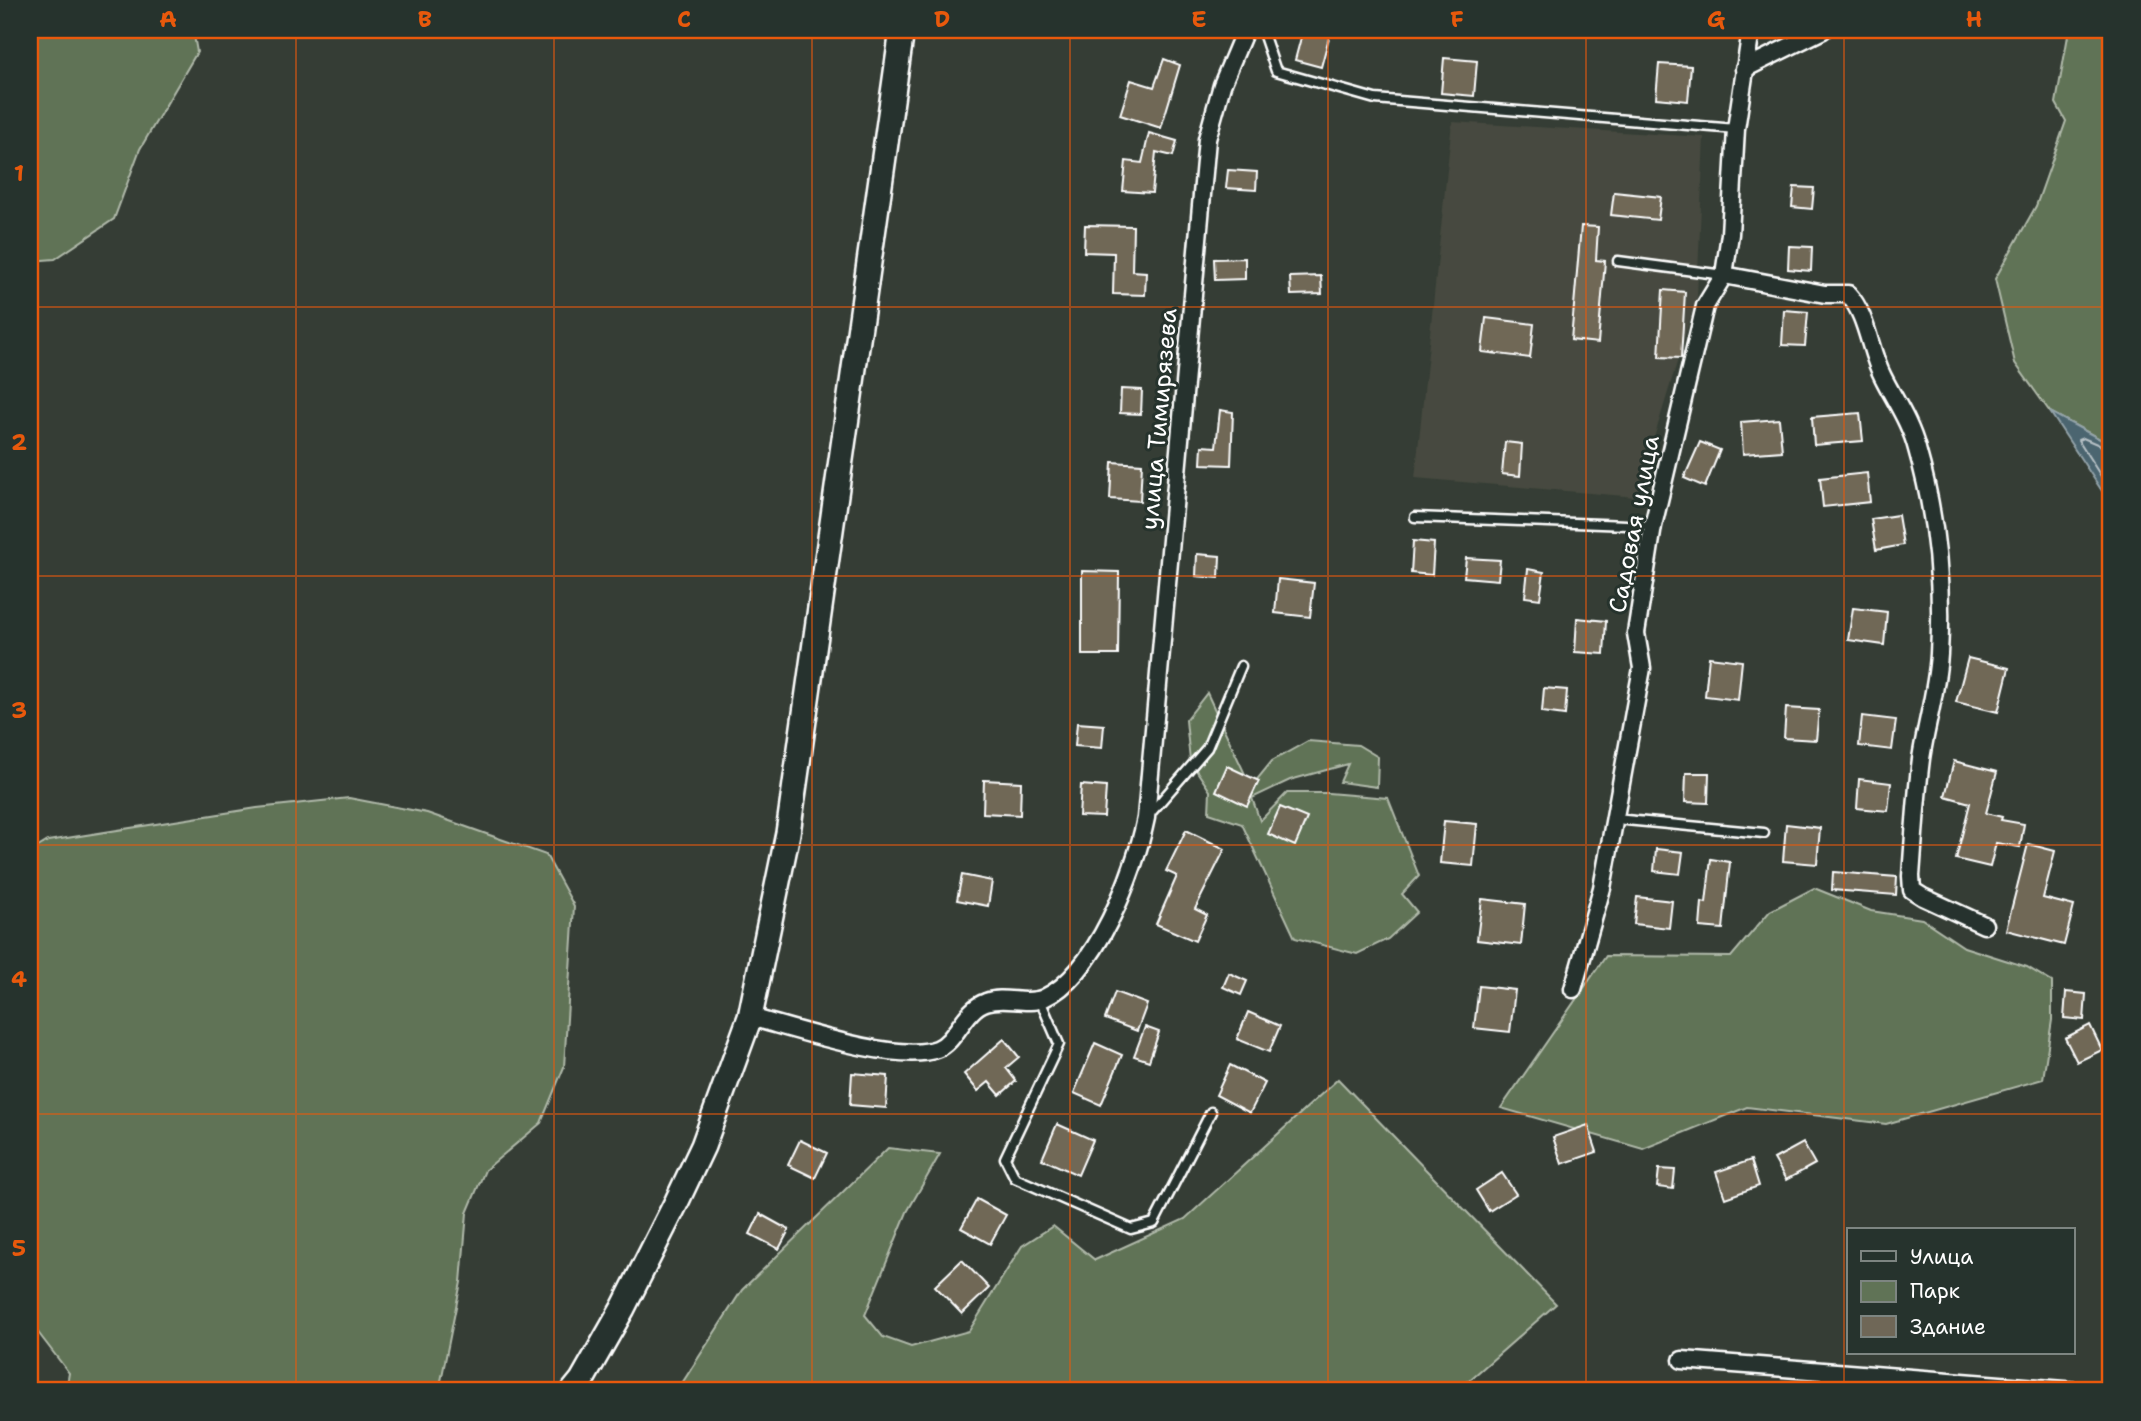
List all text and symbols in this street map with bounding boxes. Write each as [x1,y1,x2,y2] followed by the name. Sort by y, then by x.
[159,4,177,34] text: A
[418,4,432,34] text: B
[677,4,691,34] text: C
[934,4,950,34] text: D
[1191,4,1207,34] text: E
[1450,4,1464,34] text: F
[1707,4,1726,34] text: G
[1966,4,1982,34] text: H
[14,158,24,188] text: 1
[1133,307,1185,531] street label: улица Тимирязева
[11,427,27,457] text: 2
[1601,432,1667,616] street label: Садовая улица
[11,695,27,725] text: 3
[11,964,27,994] text: 4
[1847,1228,2074,1354] legend
[12,1233,26,1263] text: 5
[1910,1243,1973,1271] text: Улица
[1910,1277,1960,1305] text: Парк
[1910,1313,1986,1341] text: Здание

